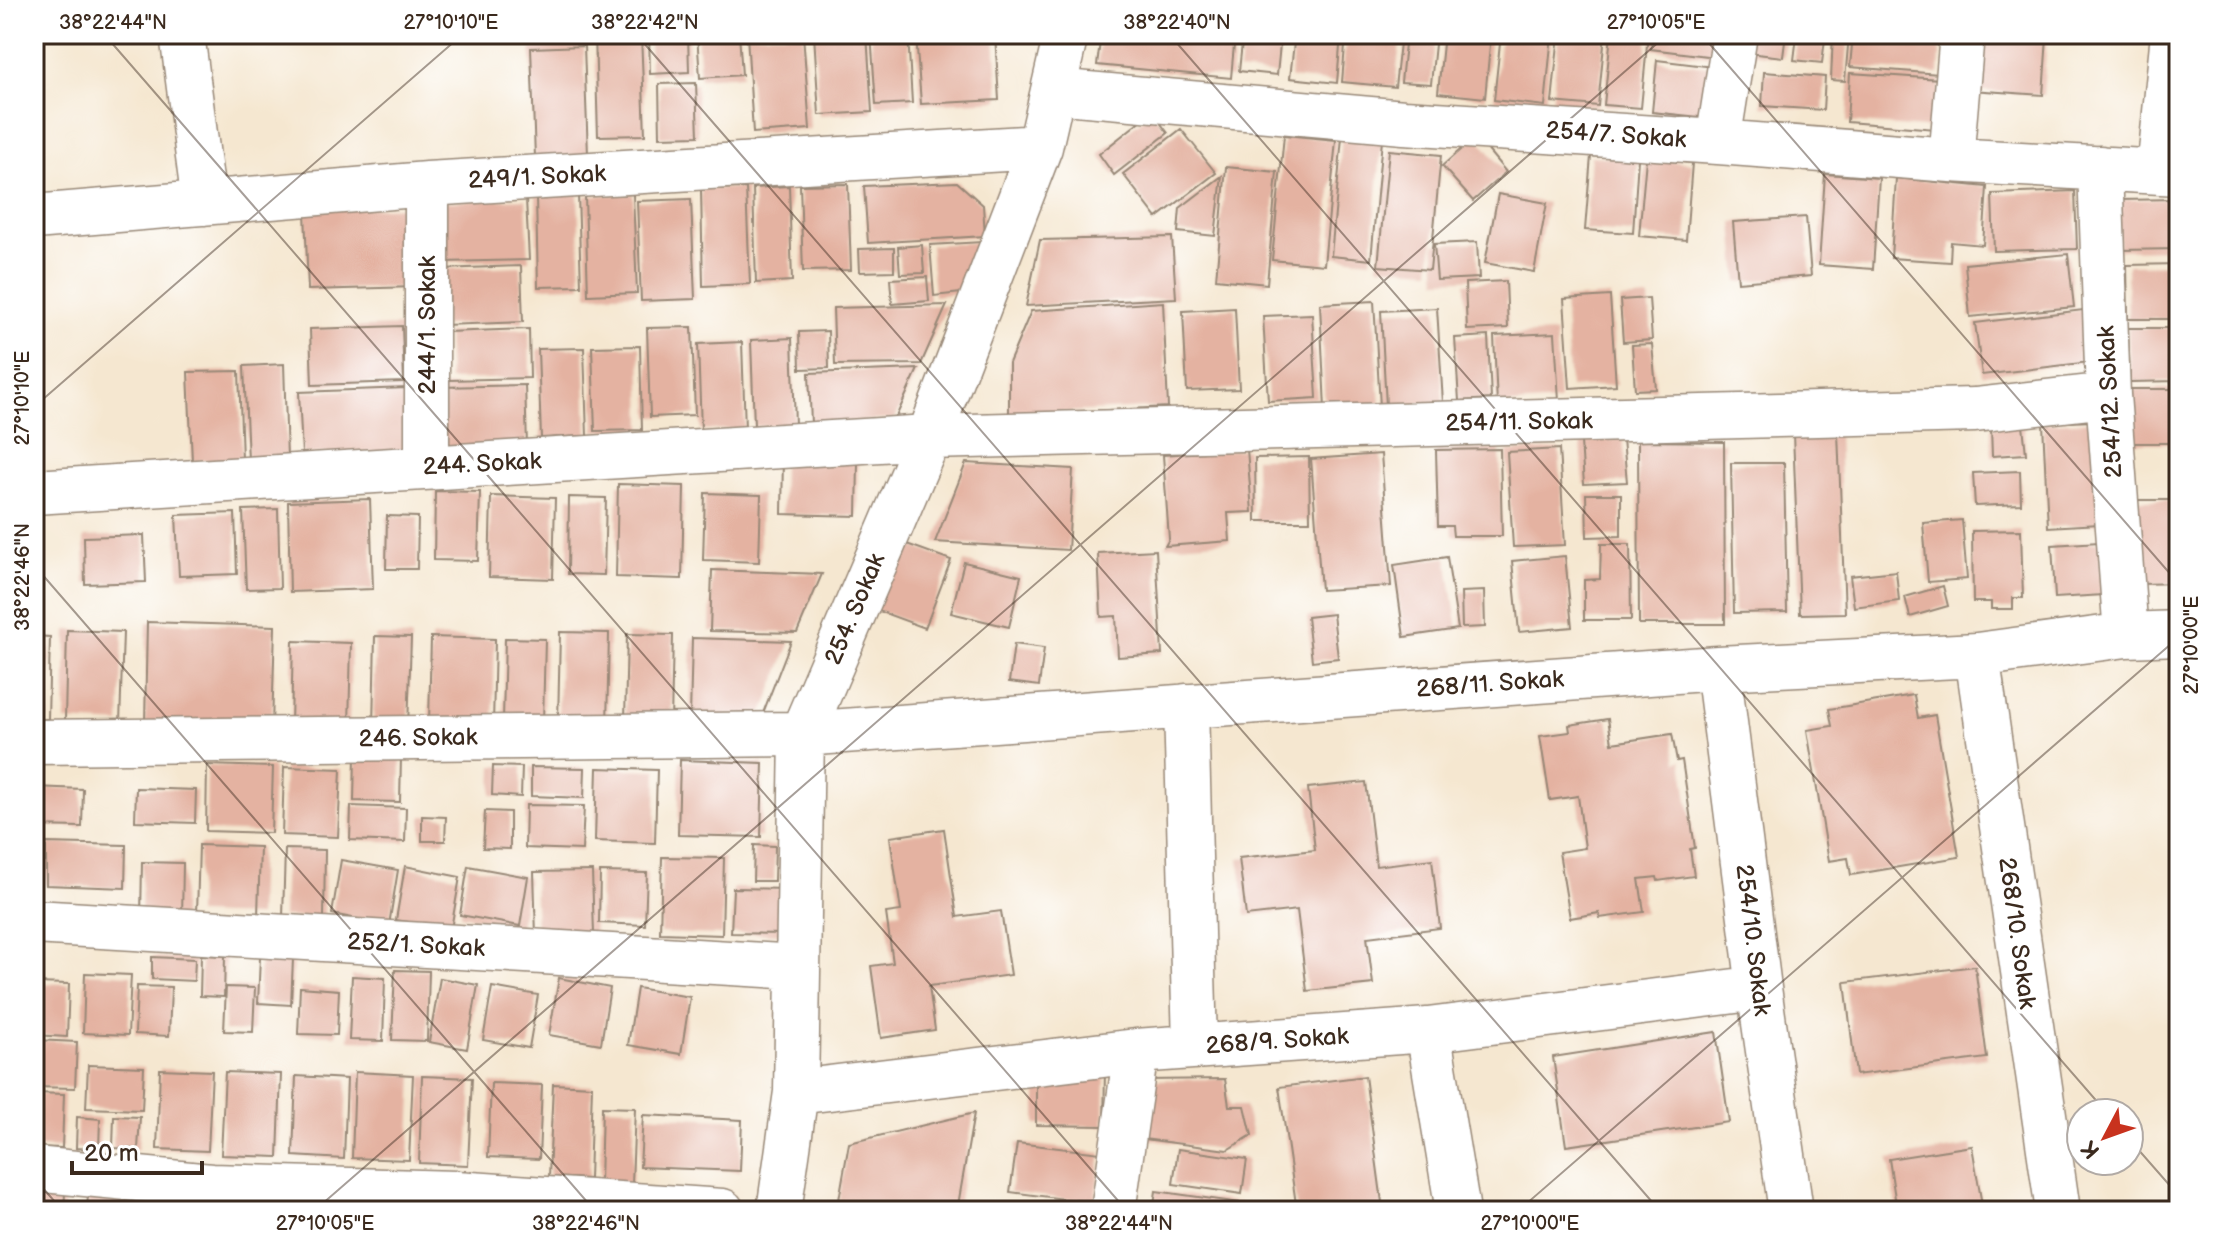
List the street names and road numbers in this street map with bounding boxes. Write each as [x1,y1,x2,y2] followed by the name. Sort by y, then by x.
[1545,116,1687,154] street label: 254/7. Sokak
[467,159,607,195] street label: 249/1. Sokak
[413,255,442,394] street label: 244/1. Sokak
[2092,325,2128,479] street label: 254/12. Sokak
[1445,406,1593,438] street label: 254/11. Sokak
[422,446,542,482] street label: 244. Sokak
[819,549,892,669] street label: 254. Sokak
[1415,664,1565,704] street label: 268/11. Sokak
[358,722,478,754] street label: 246. Sokak
[1992,855,2042,1011] street label: 268/10. Sokak
[1729,863,1777,1018] street label: 254/10. Sokak
[346,927,486,963] street label: 252/1. Sokak
[1205,1022,1350,1060] street label: 268/9. Sokak

